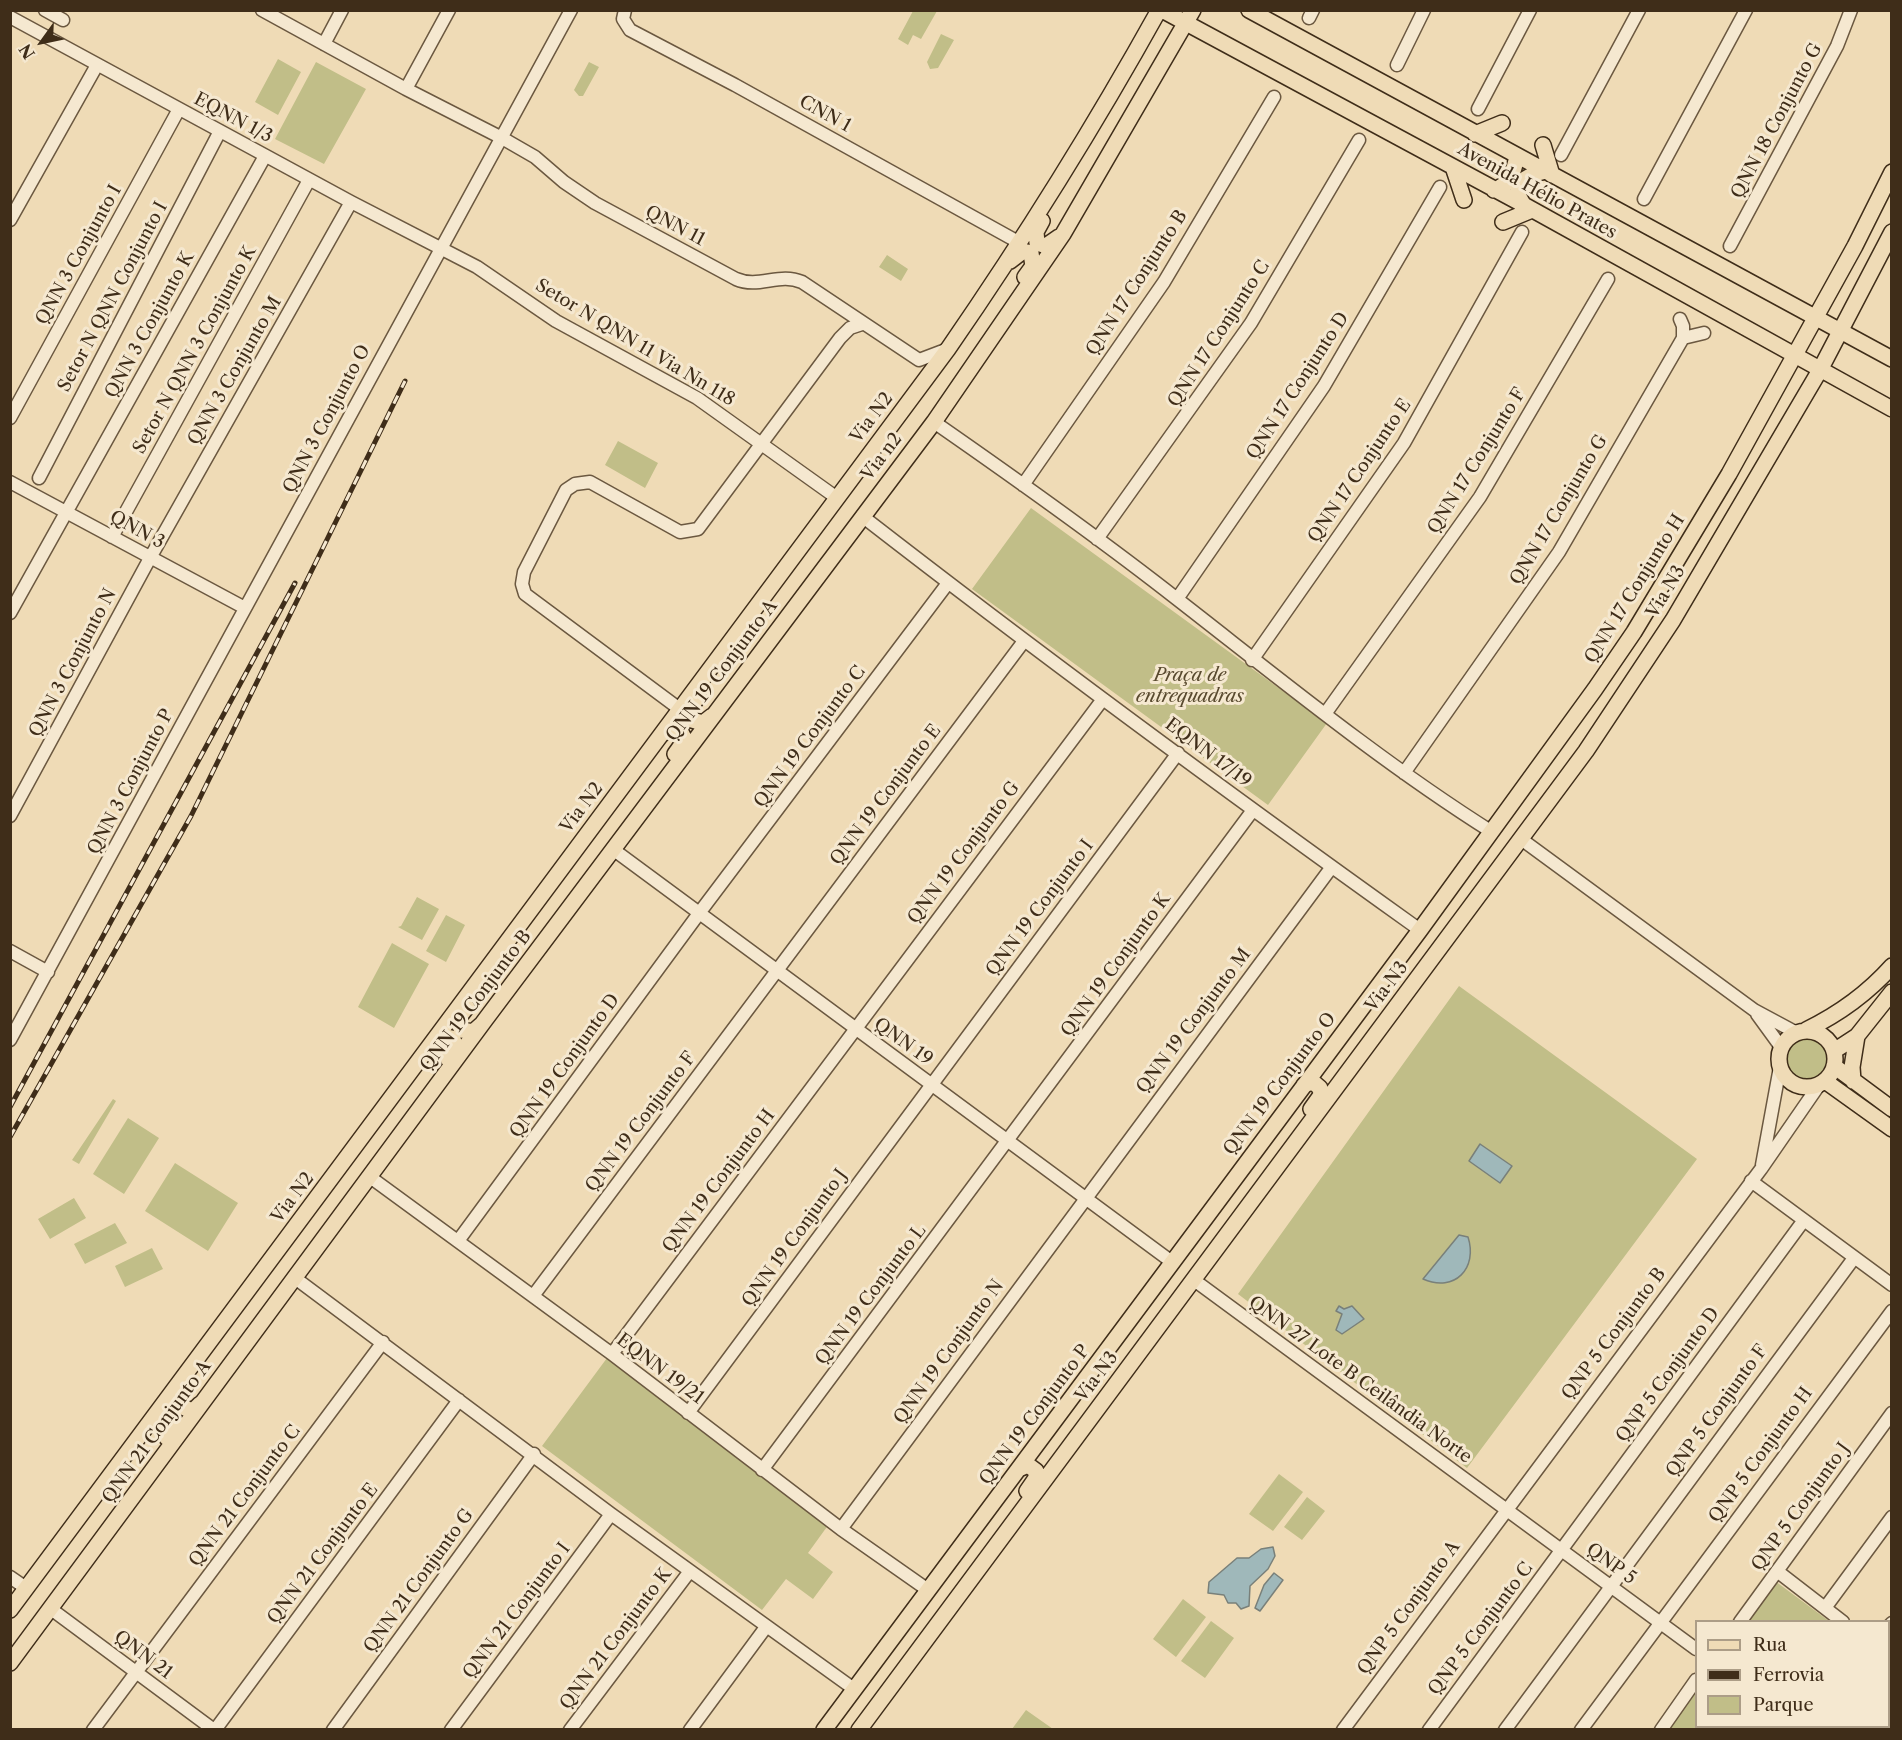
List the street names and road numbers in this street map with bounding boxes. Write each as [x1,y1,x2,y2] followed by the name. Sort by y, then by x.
[1727,40,1827,202] street label: QNN 18 Conjunto G
[190,88,276,148] street label: EQNN 1/3
[795,91,855,137] street label: CNN 1
[1454,138,1620,244] street label: Avenida Hélio Prates
[32,181,126,329] street label: QNN 3 Conjunto I
[54,198,172,396] street label: Setor N QNN Conjunto I
[641,201,709,251] street label: QNN 11
[1082,206,1192,360] street label: QNN 17 Conjunto B
[129,242,261,458] street label: Setor N QNN 3 Conjunto K
[101,248,199,402] street label: QNN 3 Conjunto K
[1164,257,1274,411] street label: QNN 17 Conjunto C
[531,275,739,411] street label: Setor N QNN 11 Via Nn 118
[184,293,286,449] street label: QNN 3 Conjunto M
[1242,308,1354,464] street label: QNN 17 Conjunto D
[279,341,375,497] street label: QNN 3 Conjunto O
[1423,384,1531,538] street label: QNN 17 Conjunto F
[846,388,898,448] street label: Via N2
[1304,395,1416,547] street label: QNN 17 Conjunto E
[857,429,907,485] street label: Via n2
[1506,431,1612,589] street label: QNN 17 Conjunto G
[106,506,168,554] street label: QNN 3
[1580,510,1690,668] street label: QNN 17 Conjunto H
[1642,562,1690,622] street label: Via N3
[25,585,121,741] street label: QNN 3 Conjunto N
[662,596,782,746] street label: QNN 19 Conjunto A
[750,662,870,812] street label: QNN 19 Conjunto C
[84,706,178,858] street label: QNN 3 Conjunto P
[1161,714,1255,792] street label: EQNN 17/19
[826,720,946,870] street label: QNN 19 Conjunto E
[556,778,608,838] street label: Via N2
[903,778,1025,928] street label: QNN 19 Conjunto G
[982,836,1098,980] street label: QNN 19 Conjunto I
[1057,889,1175,1041] street label: QNN 19 Conjunto K
[416,926,536,1076] street label: QNN 19 Conjunto B
[1132,944,1256,1098] street label: QNN 19 Conjunto M
[1361,958,1413,1016] street label: Via N3
[506,990,624,1142] street label: QNN 19 Conjunto D
[1219,1008,1341,1160] street label: QNN 19 Conjunto O
[869,1013,937,1071] street label: QNN 19
[581,1048,701,1196] street label: QNN 19 Conjunto F
[658,1105,780,1257] street label: QNN 19 Conjunto H
[738,1165,852,1311] street label: QNN 19 Conjunto J
[267,1168,319,1228] street label: Via N2
[811,1221,931,1369] street label: QNN 19 Conjunto L
[1557,1264,1671,1404] street label: QNP 5 Conjunto B
[889,1276,1009,1428] street label: QNN 19 Conjunto N
[1244,1292,1476,1468] street label: QNN 27 Lote B Ceilândia Norte
[1612,1303,1724,1447] street label: QNP 5 Conjunto D
[612,1329,708,1409] street label: EQNN 19/21
[975,1341,1095,1489] street label: QNN 19 Conjunto P
[1662,1341,1772,1481] street label: QNP 5 Conjunto F
[1071,1348,1123,1406] street label: Via N3
[98,1356,216,1508] street label: QNN 21 Conjunto A
[1705,1383,1817,1527] street label: QNP 5 Conjunto H
[185,1421,305,1571] street label: QNN 21 Conjunto C
[1747,1439,1855,1575] street label: QNP 5 Conjunto J
[263,1480,383,1628] street label: QNN 21 Conjunto E
[360,1505,478,1657] street label: QNN 21 Conjunto G
[1353,1537,1465,1679] street label: QNP 5 Conjunto A
[459,1539,575,1683] street label: QNN 21 Conjunto I
[1582,1539,1640,1589] street label: QNP 5
[1424,1558,1538,1700] street label: QNP 5 Conjunto C
[556,1564,676,1714] street label: QNN 21 Conjunto K
[110,1626,176,1684] street label: QNN 21

